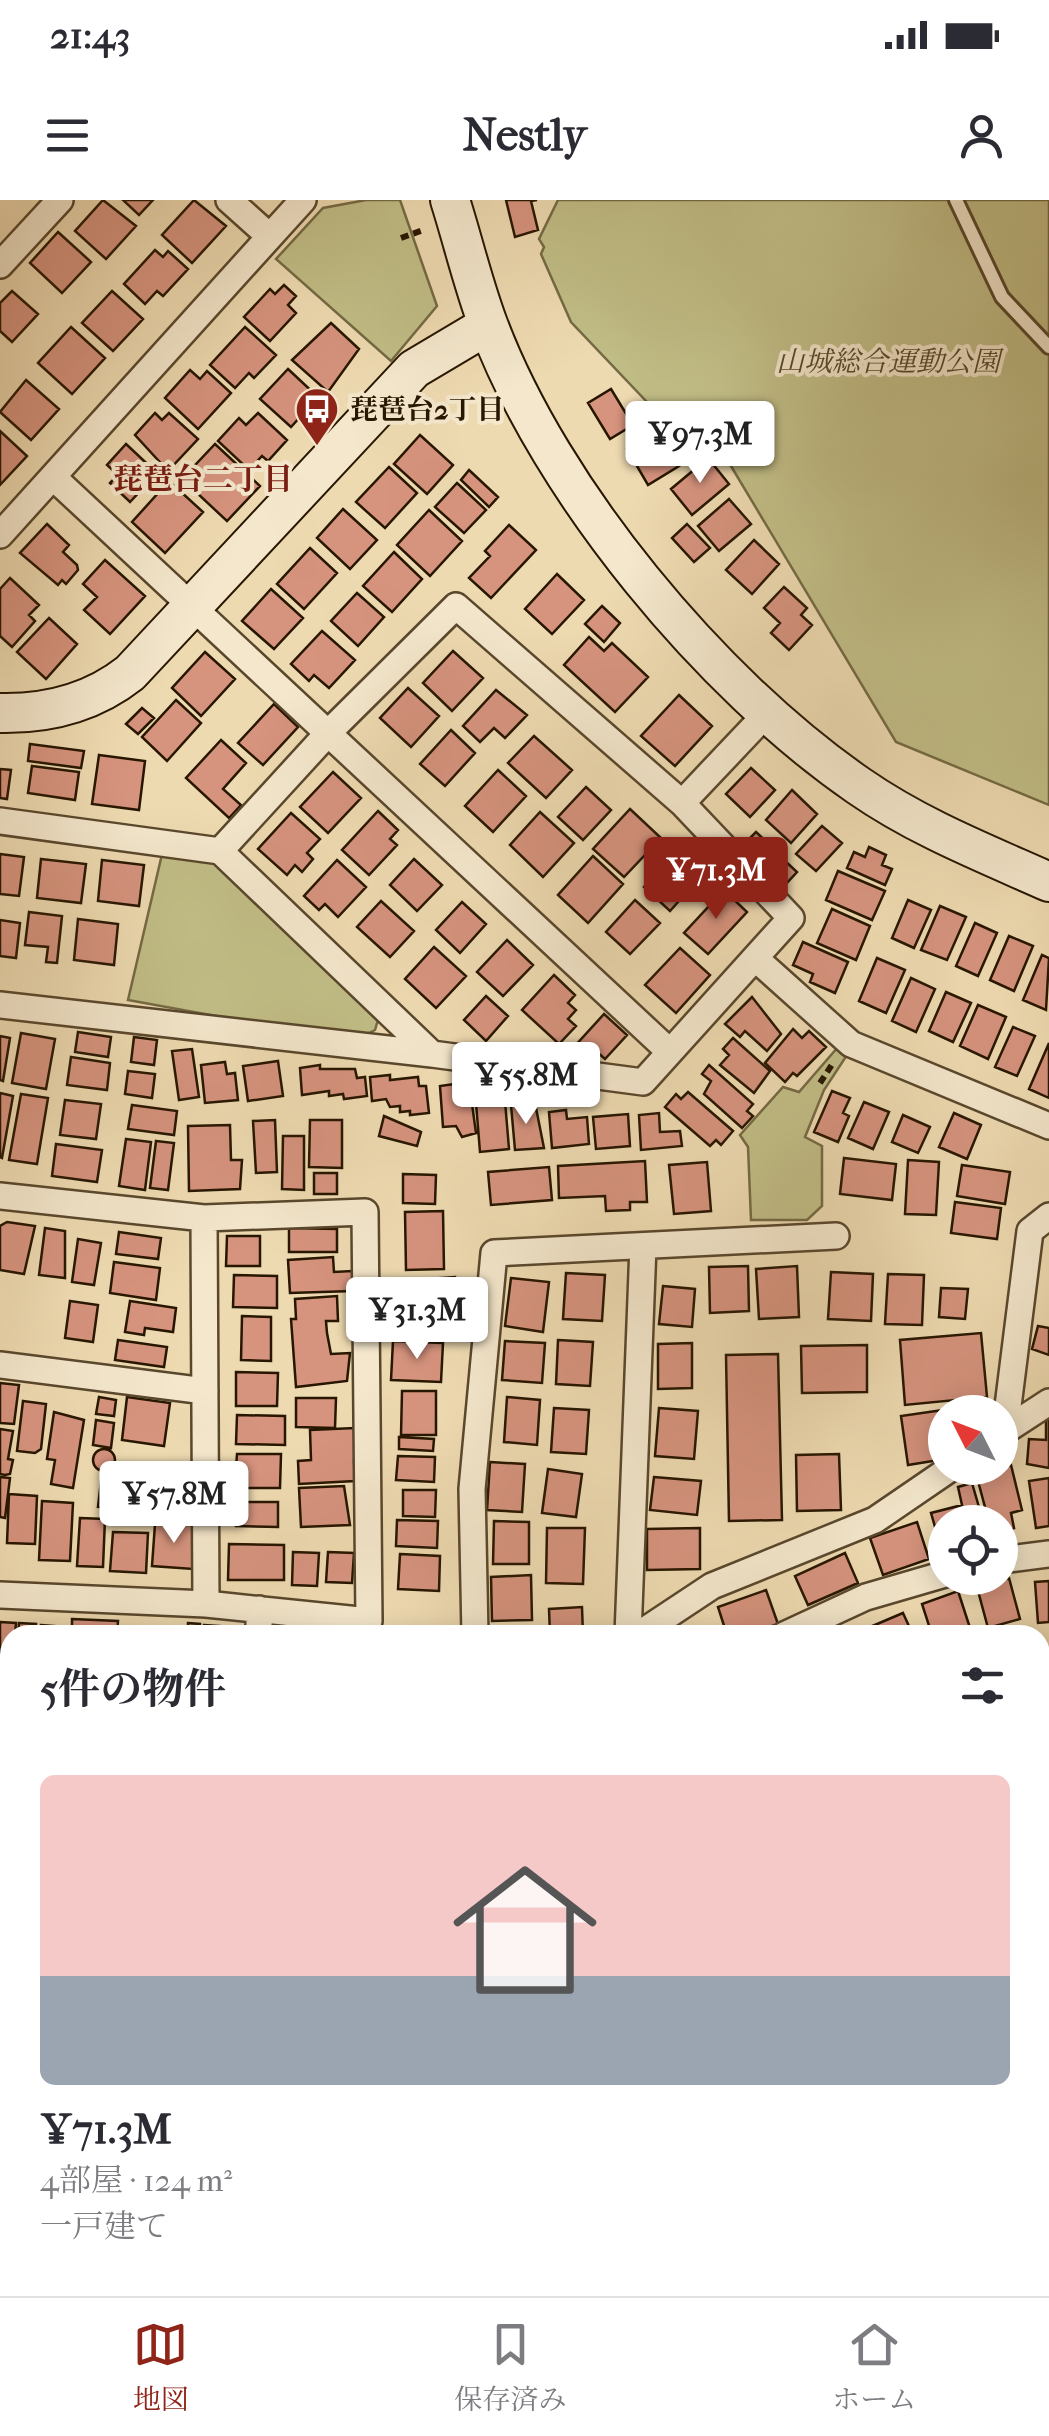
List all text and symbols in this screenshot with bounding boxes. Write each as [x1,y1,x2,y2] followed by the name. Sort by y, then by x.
[50,13,130,58] text: 21:43
[40,108,95,163] icon: menu
[954,108,1009,163] icon: person
[463,109,586,162] text: Nestly
[776,345,1004,378] park label: 山城総合運動公園
[294,386,340,447] bus stop icon: 琵琶台2丁目
[350,393,504,426] place label: 琵琶台2丁目
[619,401,781,486] pin: ¥97.3M
[647,415,753,452] text: ¥97.3M
[113,462,293,497] district label: 琵琶台二丁目
[635,837,797,922] pin: ¥71.3M
[666,851,766,888] text: ¥71.3M
[445,1042,607,1127] pin: ¥55.8M
[474,1056,578,1093] text: ¥55.8M
[336,1277,498,1362] pin: ¥31.3M
[368,1291,466,1328] text: ¥31.3M
[928,1395,1018,1485] north arrow
[928,1395,1018,1595] map controls
[93,1461,255,1546] pin: ¥57.8M
[121,1475,227,1512] text: ¥57.8M
[928,1505,1018,1595] button: locate
[955,1658,1010,1713] icon: filters
[40,1665,226,1714] text: 5件の物件
[435,1840,615,2020] icon: home
[40,2105,172,2154] text: ¥71.3M
[40,2162,232,2199] text: 4部屋 · 124 m²
[40,2208,168,2245] text: 一戸建て
[133,2317,189,2417] tab: 地図
[454,2317,566,2417] tab: 保存済み
[832,2317,916,2417] tab: ホーム

